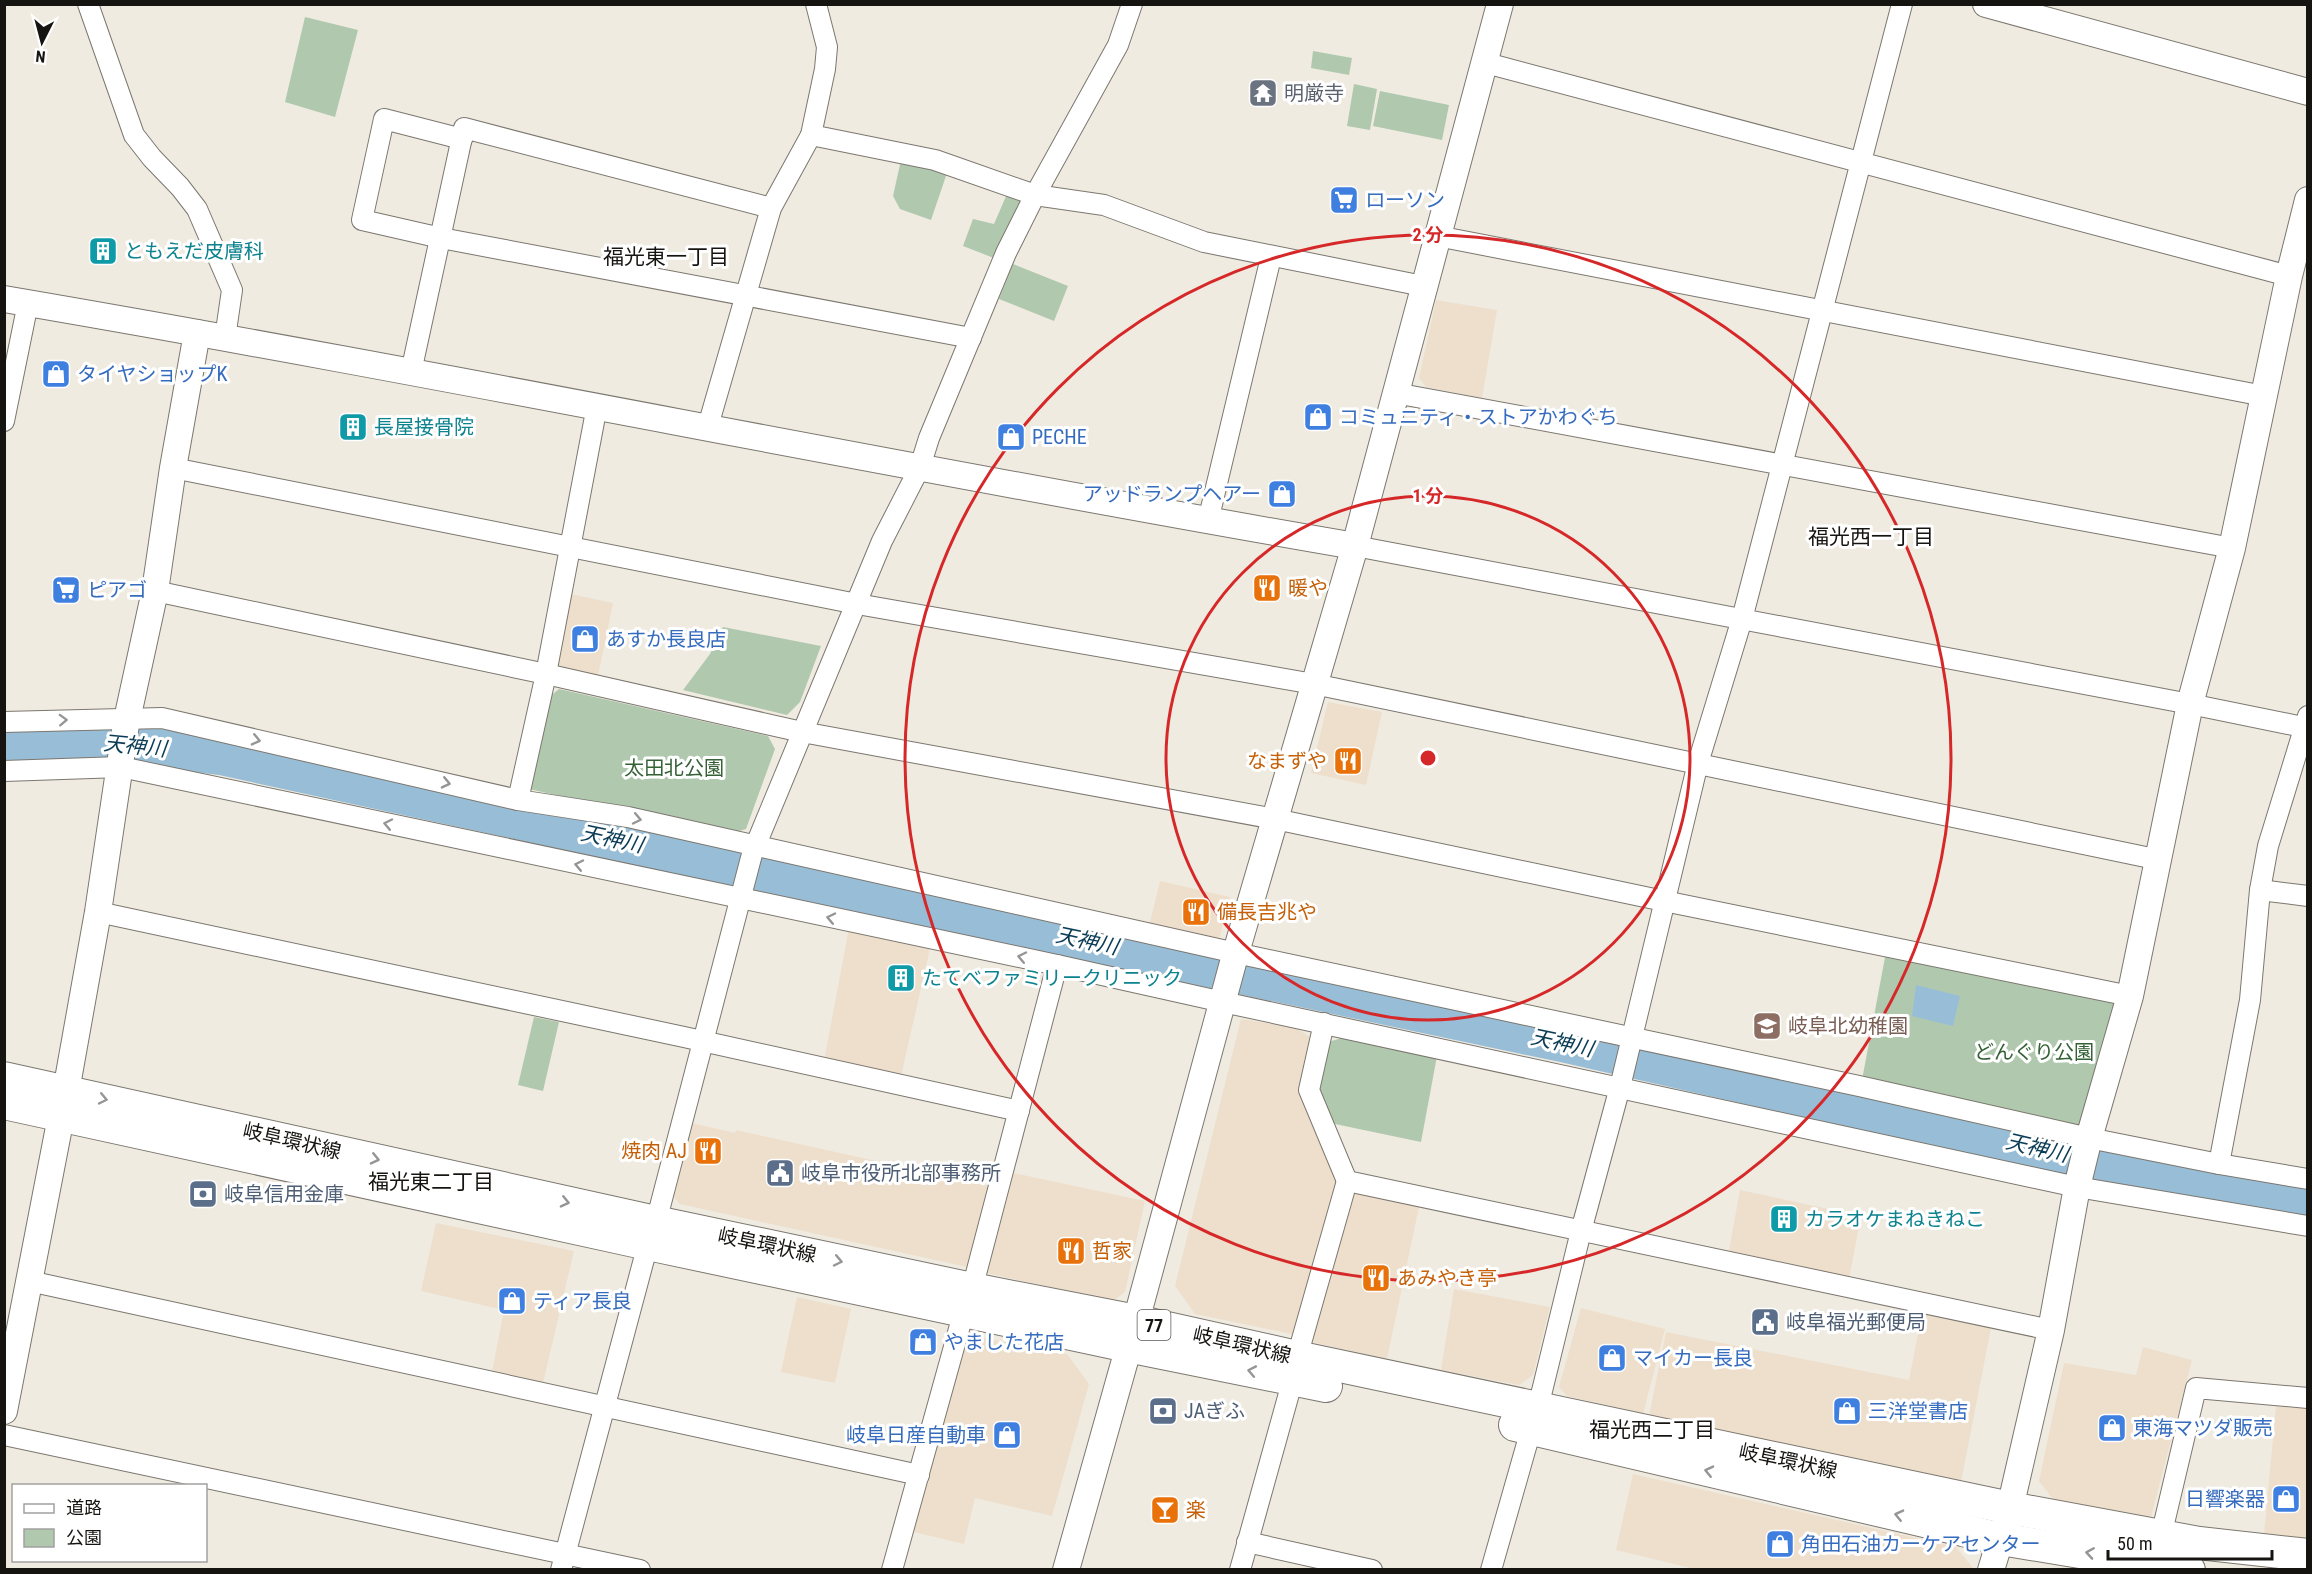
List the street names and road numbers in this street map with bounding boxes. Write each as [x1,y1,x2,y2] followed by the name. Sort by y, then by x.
[241,1118,343,1164] street label: 岐阜環状線
[716,1223,818,1267] street label: 岐阜環状線
[1138,1310,1170,1340] road number: 77
[1191,1322,1293,1368] street label: 岐阜環状線
[1737,1439,1839,1483] street label: 岐阜環状線

